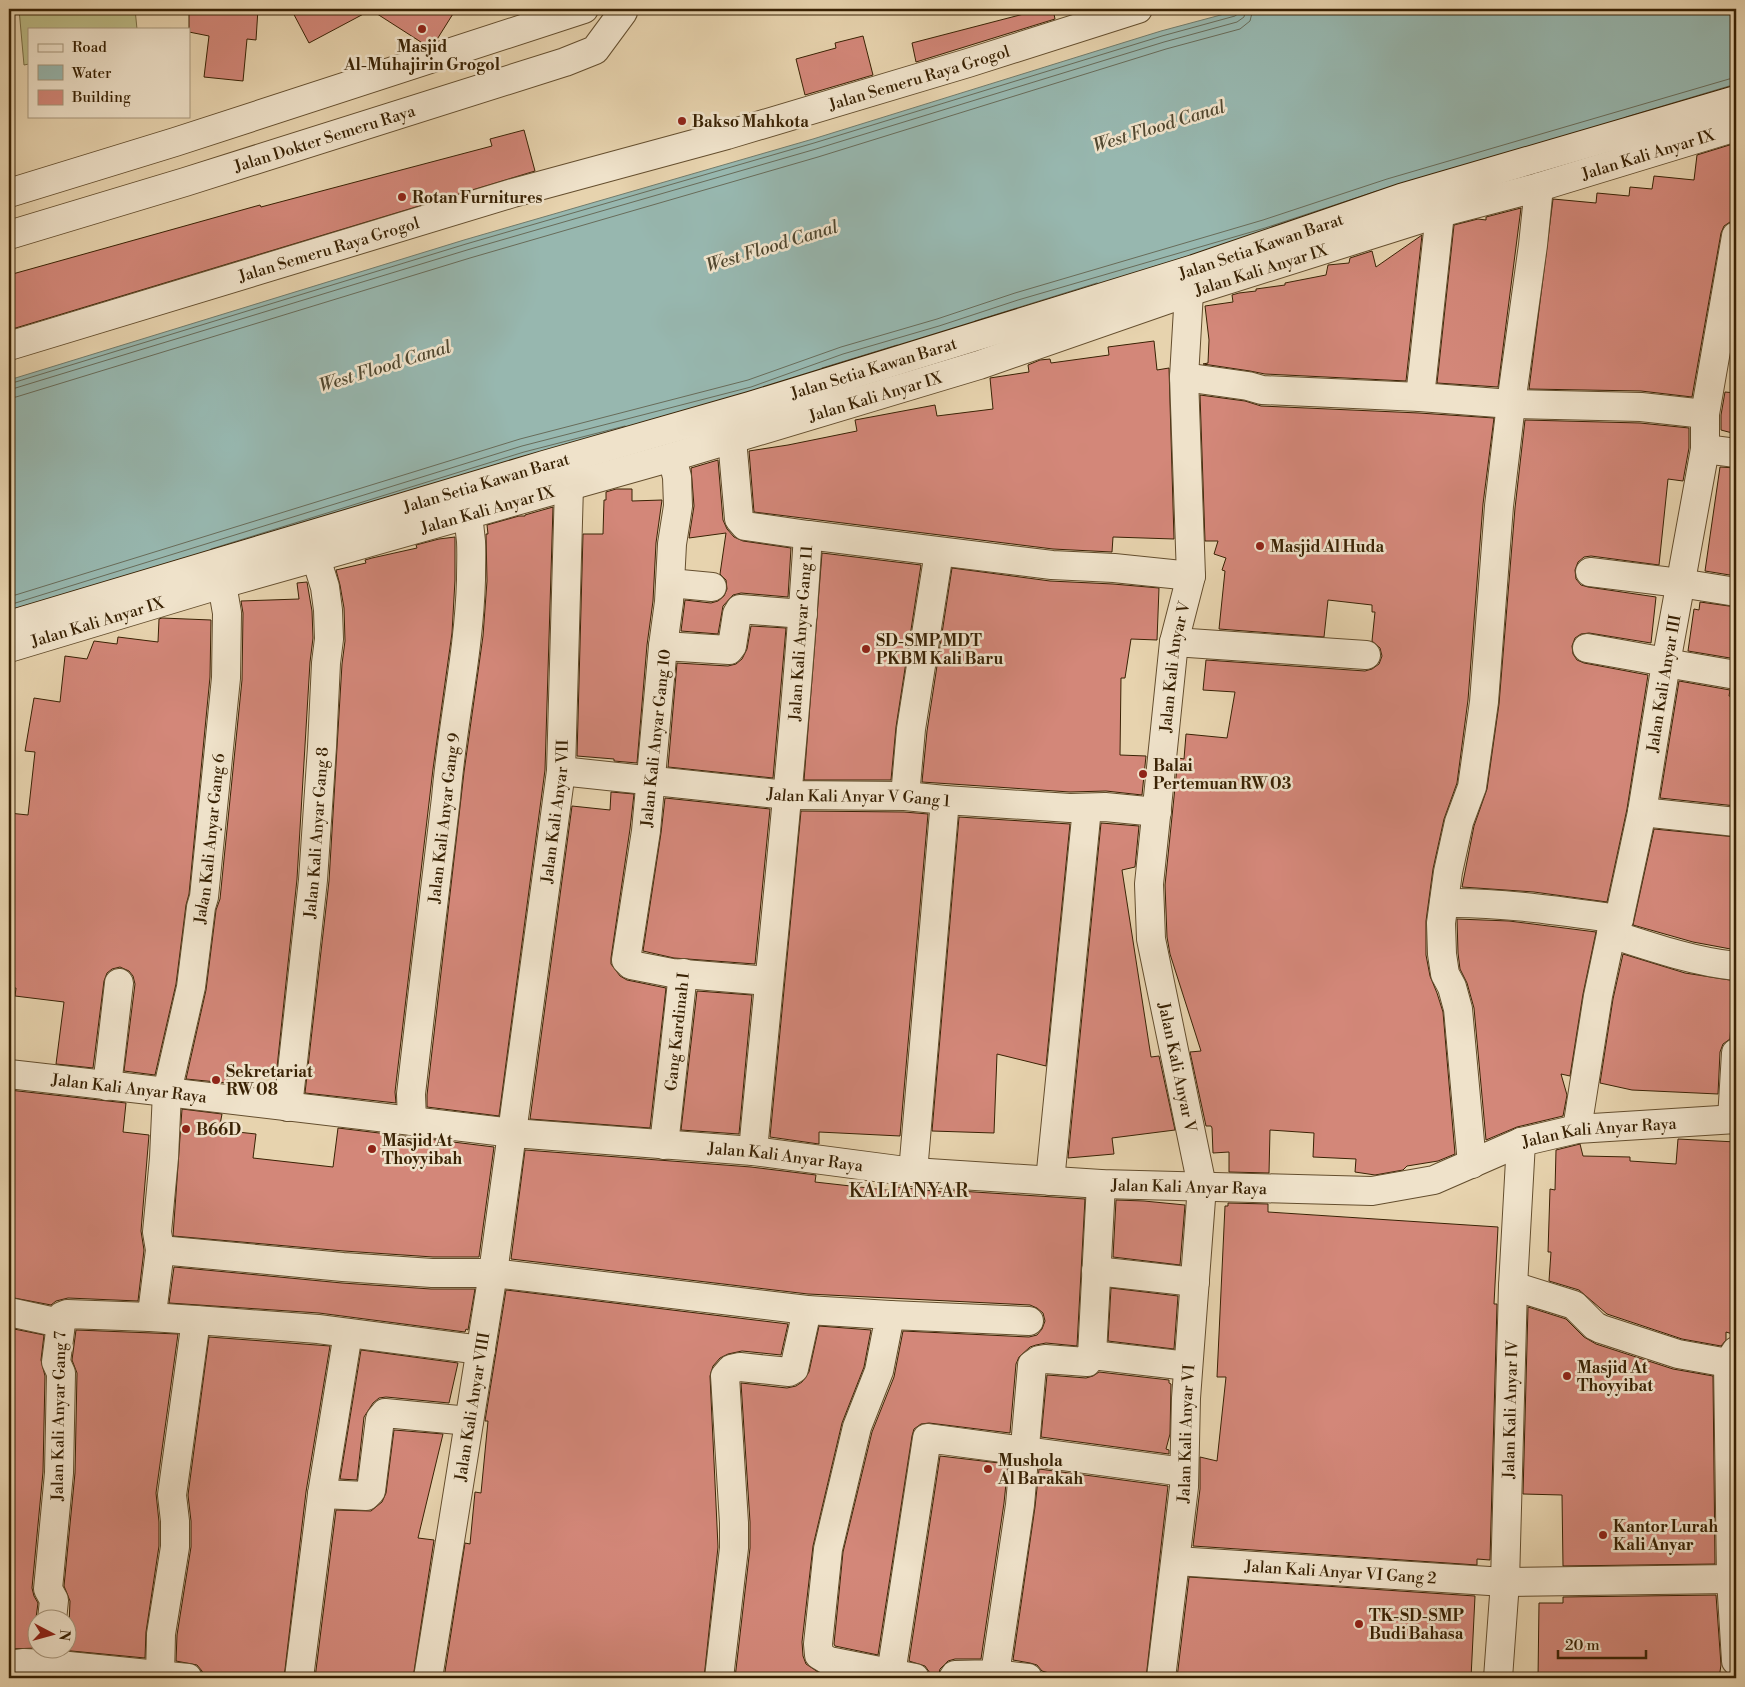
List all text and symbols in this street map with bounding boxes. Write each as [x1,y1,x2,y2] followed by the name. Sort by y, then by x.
[416,23,428,35] marker: Masjid Al-Muhajirin Grogol
[28,28,190,118] legend
[343,37,501,75] place label: Masjid Al-Muhajirin Grogol
[72,38,107,57] text: Road
[826,41,1013,115] street label: Jalan Semeru Raya Grogol
[71,64,112,83] text: Water
[71,88,131,107] text: Building
[1090,95,1228,157] water label: West Flood Canal
[231,101,419,177] street label: Jalan Dokter Semeru Raya
[692,112,809,132] place label: Bakso Mahkota
[676,115,688,127] marker: Bakso Mahkota
[1578,125,1718,185] street label: Jalan Kali Anyar IX
[412,188,543,208] place label: Rotan Furnitures
[396,191,408,203] marker: Rotan Furnitures
[1175,209,1346,284] street label: Jalan Setia Kawan Barat
[235,213,422,287] street label: Jalan Semeru Raya Grogol
[703,215,841,277] water label: West Flood Canal
[1191,240,1331,301] street label: Jalan Kali Anyar IX
[787,334,960,404] street label: Jalan Setia Kawan Barat
[316,335,454,397] water label: West Flood Canal
[806,367,945,427] street label: Jalan Kali Anyar IX
[400,449,572,518] street label: Jalan Setia Kawan Barat
[418,481,558,539] street label: Jalan Kali Anyar IX
[1270,537,1385,557] place label: Masjid Al Huda
[1254,540,1266,552] marker: Masjid Al Huda
[785,544,817,723] street label: Jalan Kali Anyar Gang 11
[28,593,167,652] street label: Jalan Kali Anyar IX
[1156,599,1195,734] street label: Jalan Kali Anyar V
[1643,613,1686,754] street label: Jalan Kali Anyar III
[876,631,1004,669] place label: SD-SMP MDT PKBM Kali Baru
[860,643,872,655] marker: SD-SMP MDT PKBM Kali Baru
[637,648,675,829] street label: Jalan Kali Anyar Gang 10
[424,731,465,905] street label: Jalan Kali Anyar Gang 9
[537,739,573,885] street label: Jalan Kali Anyar VII
[300,746,333,920] street label: Jalan Kali Anyar Gang 8
[190,752,229,926] street label: Jalan Kali Anyar Gang 6
[1153,756,1292,794] place label: Balai Pertemuan RW 03
[1137,768,1149,780] marker: Balai Pertemuan RW 03
[765,784,951,811] street label: Jalan Kali Anyar V Gang 1
[661,971,694,1092] street label: Gang Kardinah I
[1153,1000,1201,1134] street label: Jalan Kali Anyar V
[226,1062,313,1100] place label: Sekretariat RW 08
[49,1070,209,1108] street label: Jalan Kali Anyar Raya
[210,1074,222,1086] marker: Sekretariat RW 08
[1519,1114,1678,1153] street label: Jalan Kali Anyar Raya
[196,1120,241,1140] place label: B66D
[180,1123,192,1135] marker: B66D
[382,1131,462,1169] place label: Masjid At Thoyyibah
[706,1139,865,1176] street label: Jalan Kali Anyar Raya
[366,1143,378,1155] marker: Masjid At Thoyyibah
[1110,1175,1268,1199] street label: Jalan Kali Anyar Raya
[849,1179,969,1203] district label: KALIANYAR
[48,1331,70,1502] street label: Jalan Kali Anyar Gang 7
[451,1331,494,1483] street label: Jalan Kali Anyar VIII
[1499,1339,1523,1480] street label: Jalan Kali Anyar IV
[1577,1358,1653,1396] place label: Masjid At Thoyyibat
[1173,1364,1200,1505] street label: Jalan Kali Anyar VI
[1561,1370,1573,1382] marker: Masjid At Thoyyibat
[997,1451,1083,1489] place label: Mushola Al Barakah
[982,1463,994,1475] marker: Mushola Al Barakah
[1613,1517,1718,1555] place label: Kantor Lurah Kali Anyar
[1597,1529,1609,1541] marker: Kantor Lurah Kali Anyar
[1243,1556,1437,1589] street label: Jalan Kali Anyar VI Gang 2
[1369,1606,1465,1644] place label: TK-SD-SMP Budi Bahasa
[28,1610,78,1660] north arrow
[1353,1618,1365,1630] marker: TK-SD-SMP Budi Bahasa
[1558,1627,1645,1659] scale bar
[54,1629,73,1642] text: N
[1565,1636,1600,1655] text: 20 m

